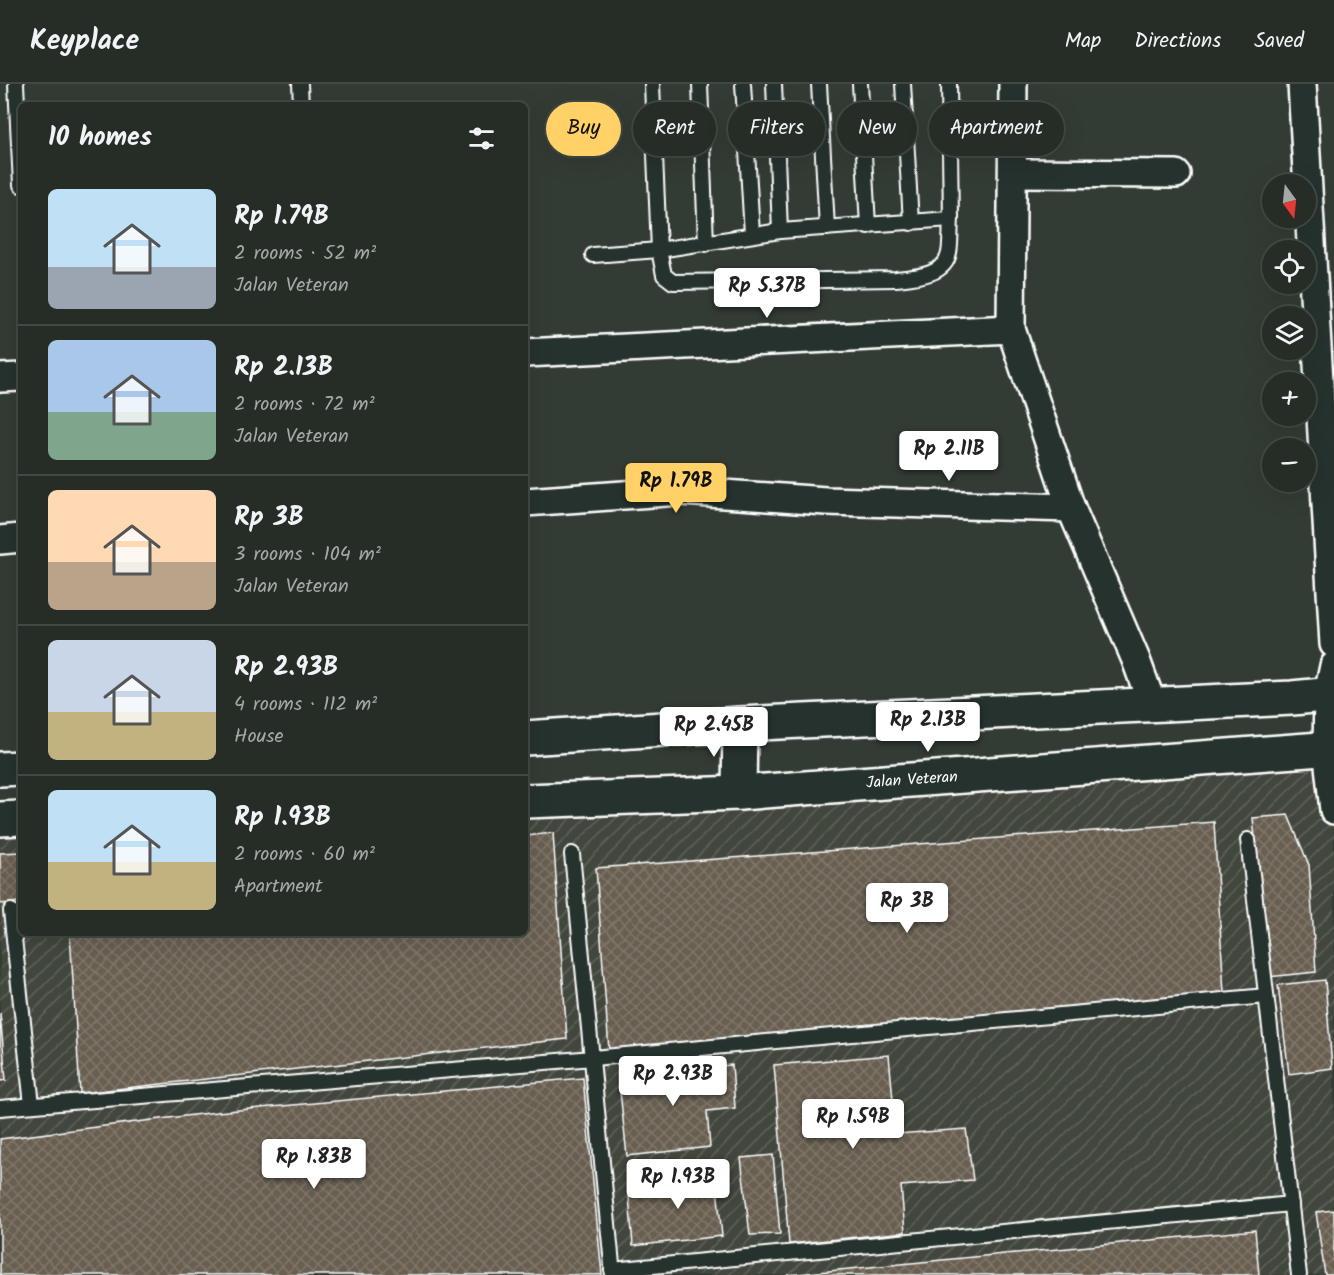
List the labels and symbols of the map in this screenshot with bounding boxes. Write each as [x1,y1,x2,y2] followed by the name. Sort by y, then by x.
[1262,174,1316,228] north arrow
[705,268,829,319] pin: Rp 5.37B
[887,431,1011,482] pin: Rp 2.11B
[614,463,738,514] pin: Rp 1.79B
[866,702,990,753] pin: Rp 2.13B
[652,707,776,758] pin: Rp 2.45B
[865,764,959,796] street label: Jalan Veteran
[865,883,949,934] pin: Rp 3B
[611,1056,735,1107] pin: Rp 2.93B
[791,1099,915,1150] pin: Rp 1.59B
[252,1139,376,1190] pin: Rp 1.83B
[616,1159,740,1210] pin: Rp 1.93B

